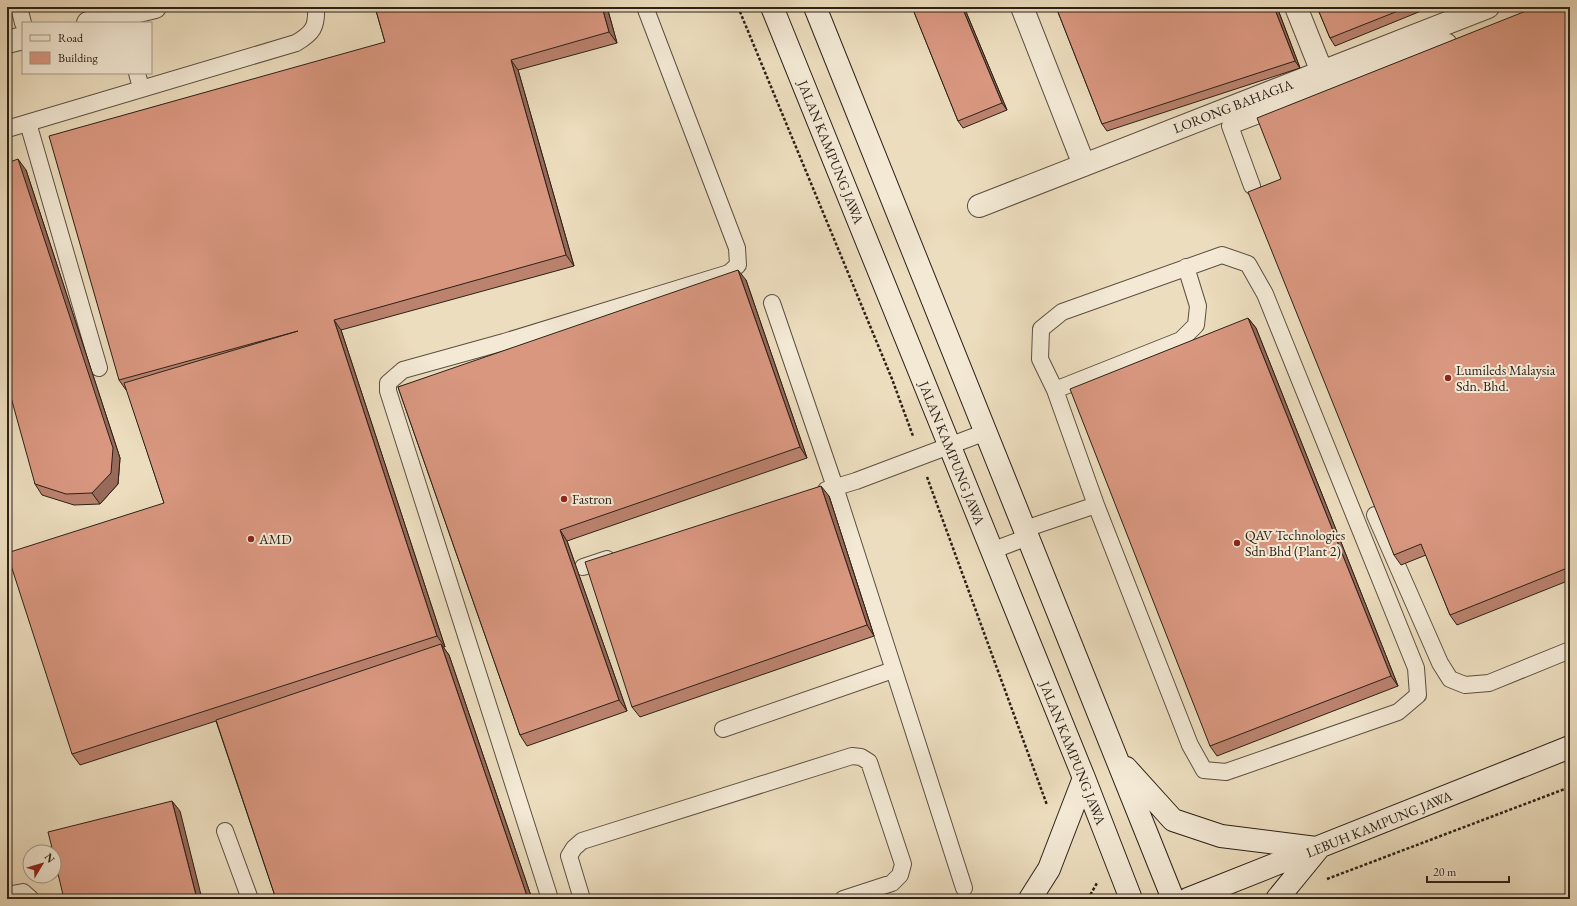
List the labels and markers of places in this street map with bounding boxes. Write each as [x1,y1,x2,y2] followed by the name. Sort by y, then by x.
[1456,361,1556,395] place label: Lumileds Malaysia Sdn. Bhd.
[1443,373,1453,383] marker: Lumileds Malaysia Sdn. Bhd.
[572,490,613,508] place label: Fastron
[559,494,569,504] marker: Fastron
[1245,526,1346,560] place label: QAV Technologies Sdn Bhd (Plant 2)
[258,530,292,548] place label: AMD
[246,534,256,544] marker: AMD
[1232,538,1242,548] marker: QAV Technologies Sdn Bhd (Plant 2)

